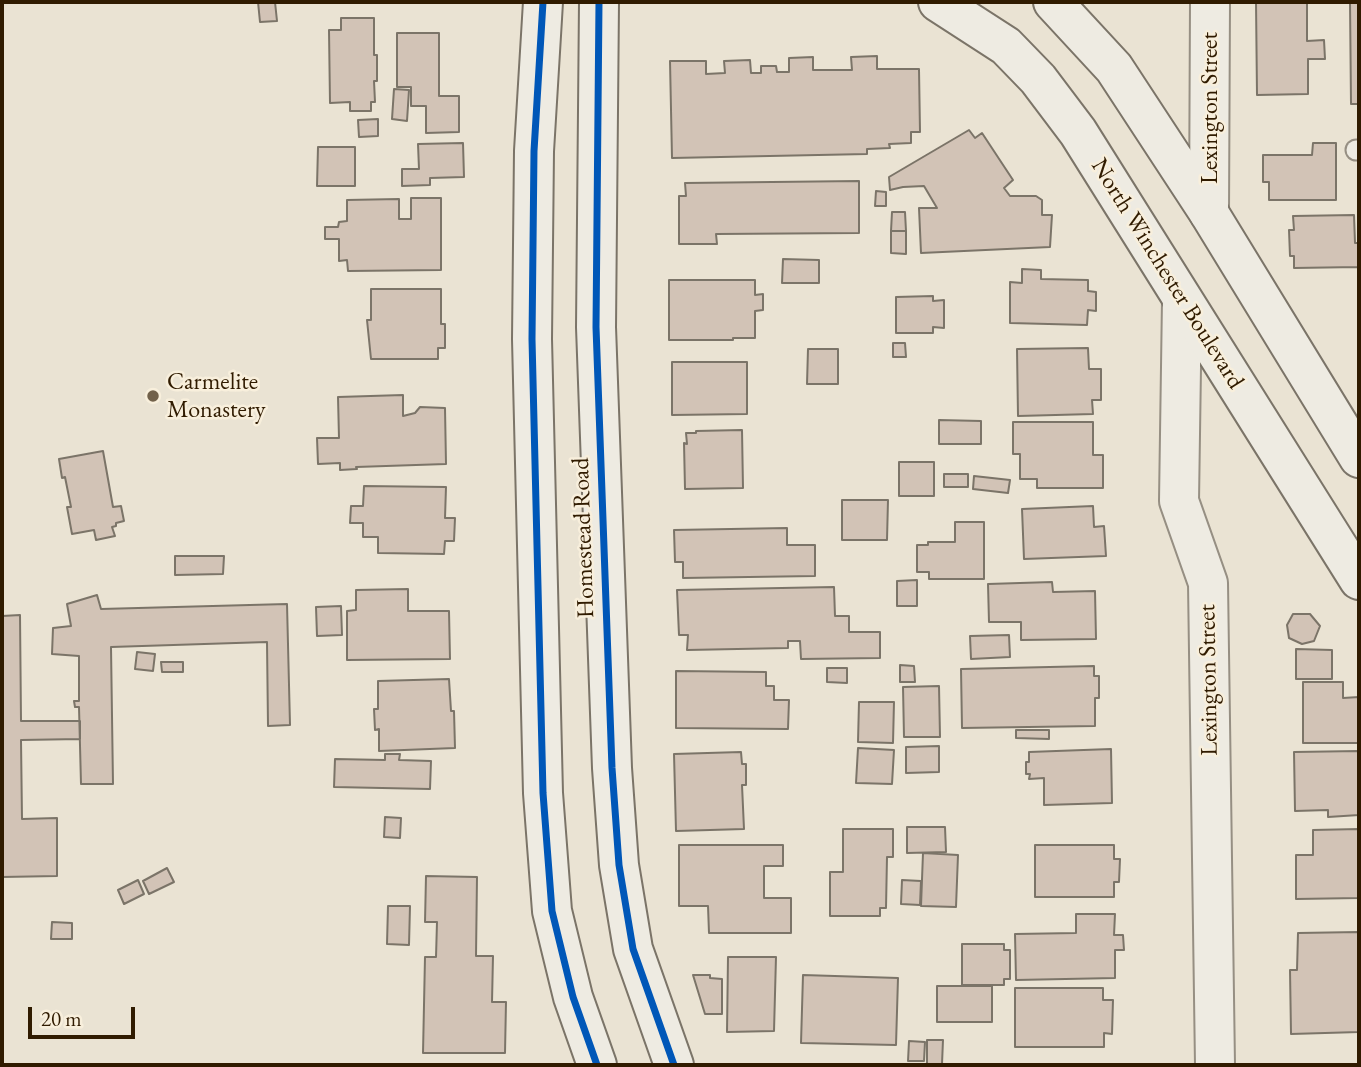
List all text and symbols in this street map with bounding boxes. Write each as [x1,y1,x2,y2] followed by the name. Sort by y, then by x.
[1196,32,1224,184] street label: Lexington Street
[1084,153,1250,395] street label: North Winchester Boulevard
[167,368,265,424] place label: Carmelite Monastery
[145,388,161,404] marker: Carmelite Monastery
[567,457,601,619] street label: Homestead Road
[1193,604,1225,756] street label: Lexington Street
[32,993,138,1038] scale bar
[41,1005,82,1032] text: 20 m

